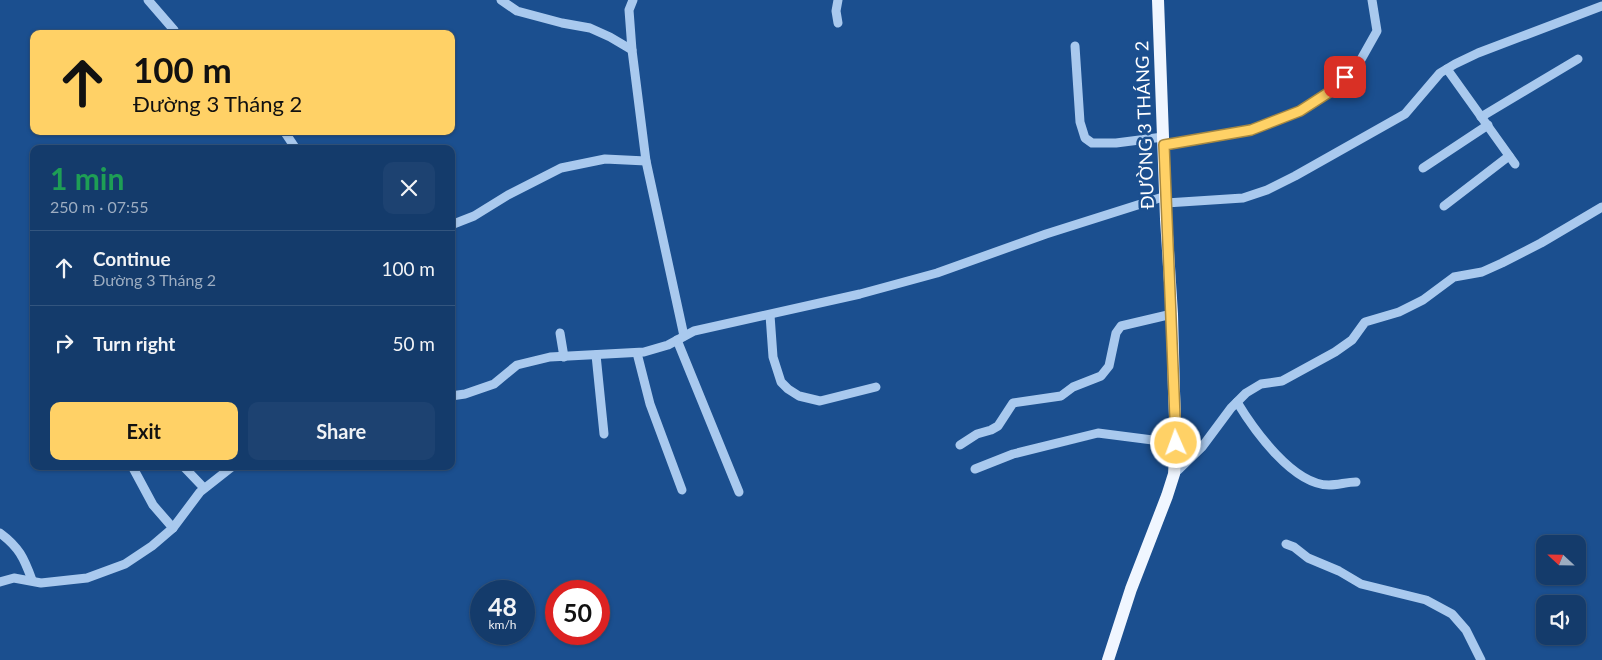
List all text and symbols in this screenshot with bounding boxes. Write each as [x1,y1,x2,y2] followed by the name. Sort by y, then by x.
[1130,40,1158,210] street label: ĐƯỜNG 3 THÁNG 2
[133,48,232,90] text: 100 m
[50,50,115,115] icon: ahead
[1324,56,1366,98] pin
[1331,63,1359,91] icon: arrive
[133,90,302,117] text: Đường 3 Tháng 2
[50,160,124,196] text: 1 min
[383,162,435,214] button: close
[50,197,149,216] text: 250 m · 07:55
[93,247,171,270] text: Continue
[50,254,78,282] icon: ahead
[381,257,435,280] text: 100 m
[93,270,216,289] text: Đường 3 Tháng 2
[50,329,78,357] icon: right
[93,332,175,355] text: Turn right
[392,332,435,355] text: 50 m
[50,402,238,460] button: Exit
[248,402,435,460] button: Share
[1149,416,1201,468] position arrow
[1536,535,1586,585] north arrow
[1536,535,1586,645] map controls
[545,580,610,645] speed limit sign: 50
[488,591,517,621] text: 48
[1536,595,1586,645] button: sound
[488,617,517,632] text: km/h

